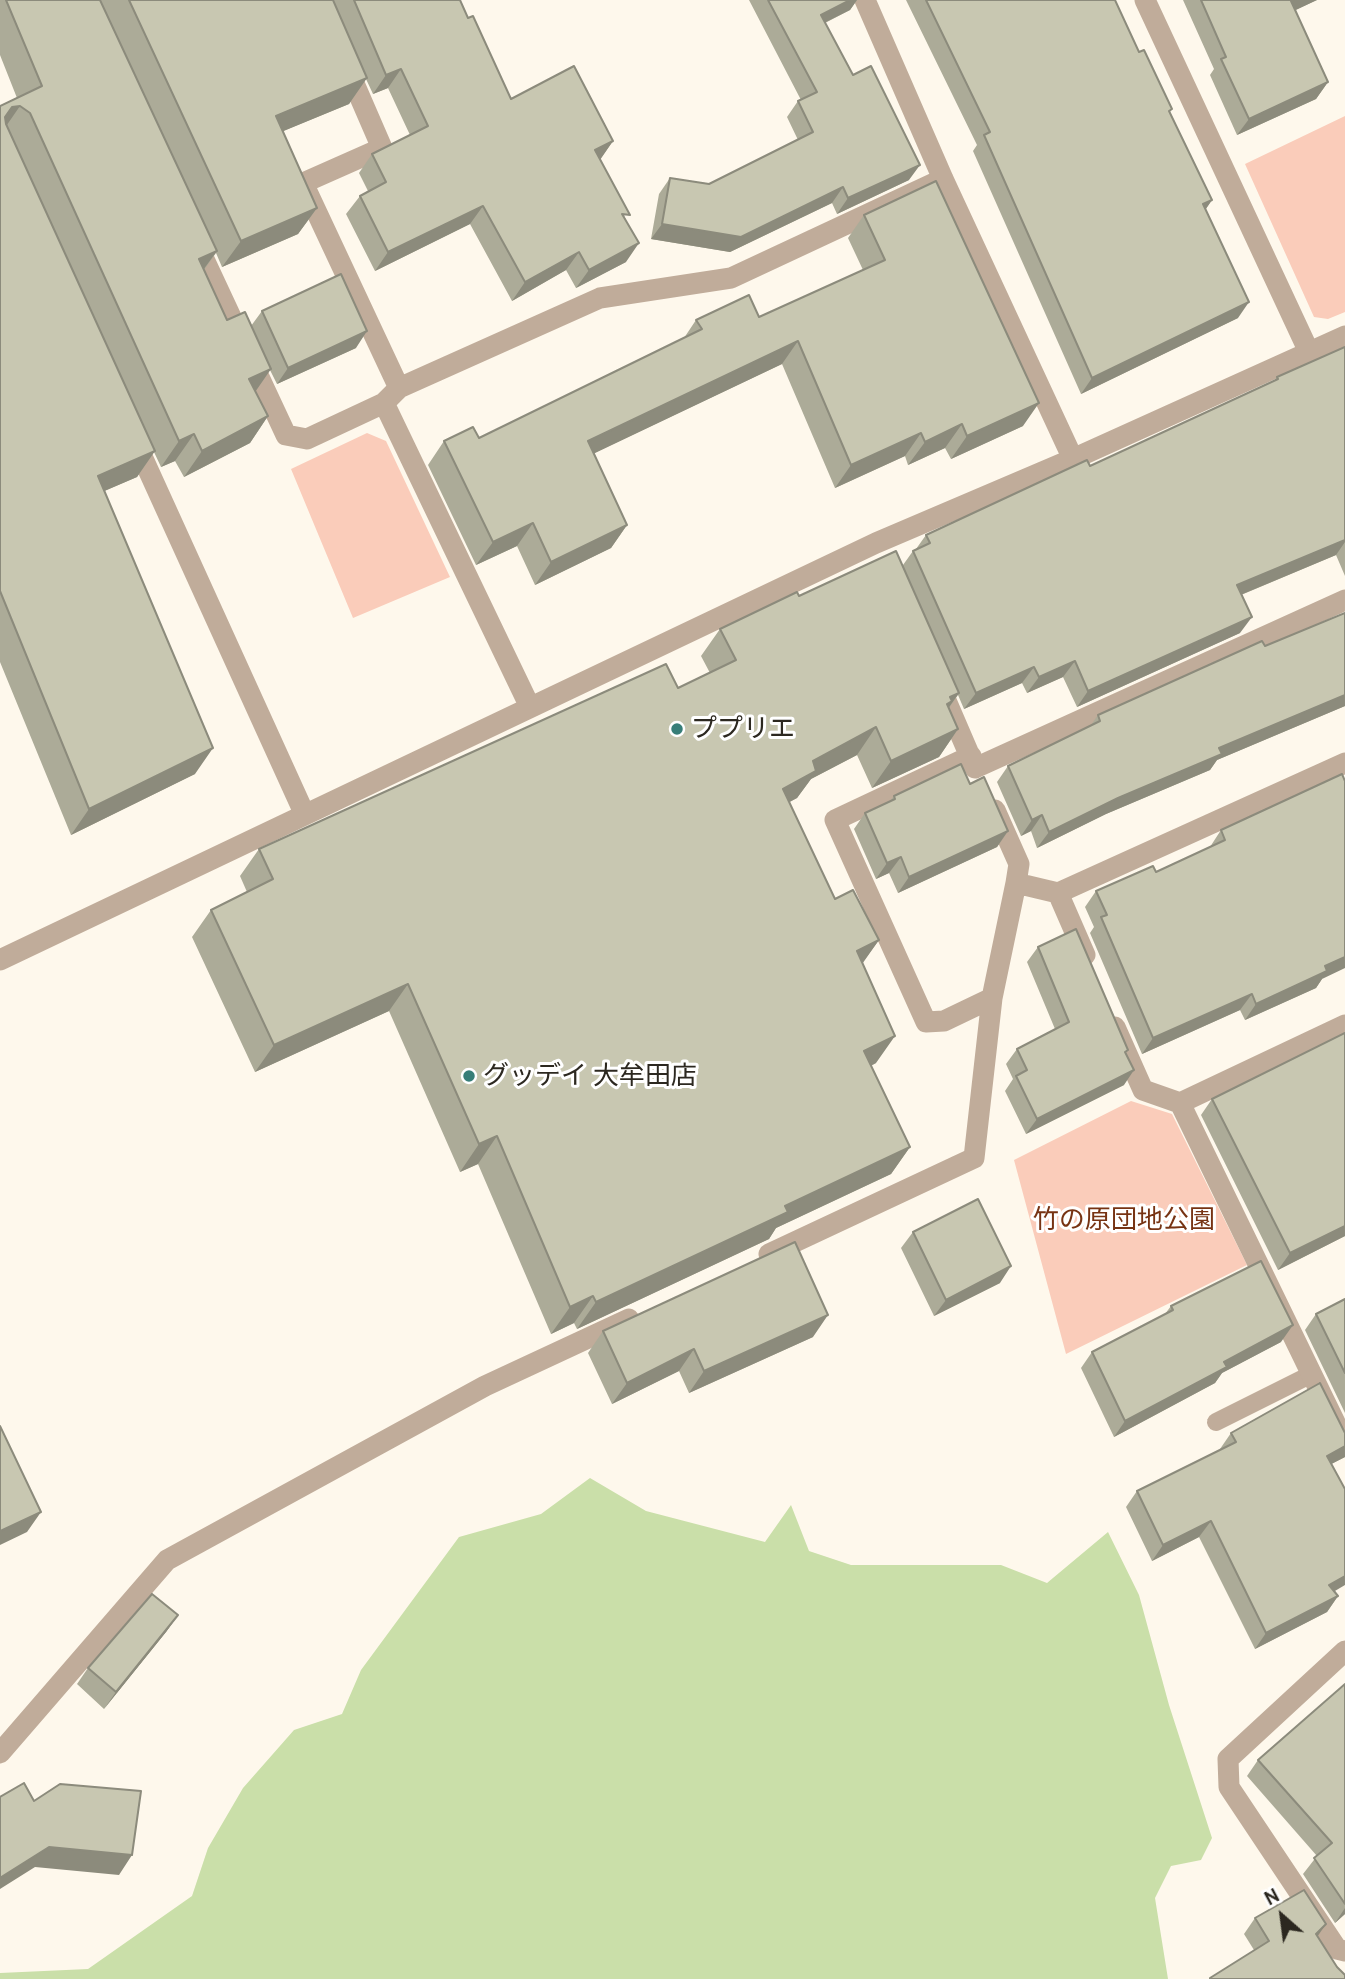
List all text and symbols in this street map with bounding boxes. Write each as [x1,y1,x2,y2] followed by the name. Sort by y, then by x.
[691,713,795,745] place label: ププリエ
[669,721,685,737] marker: ププリエ
[483,1060,697,1092] place label: グッデイ 大牟田店
[461,1068,477,1084] marker: グッデイ 大牟田店
[1033,1204,1215,1236] park label: 竹の原団地公園
[1247,1881,1317,1951] north arrow
[1261,1884,1283,1910] text: N

